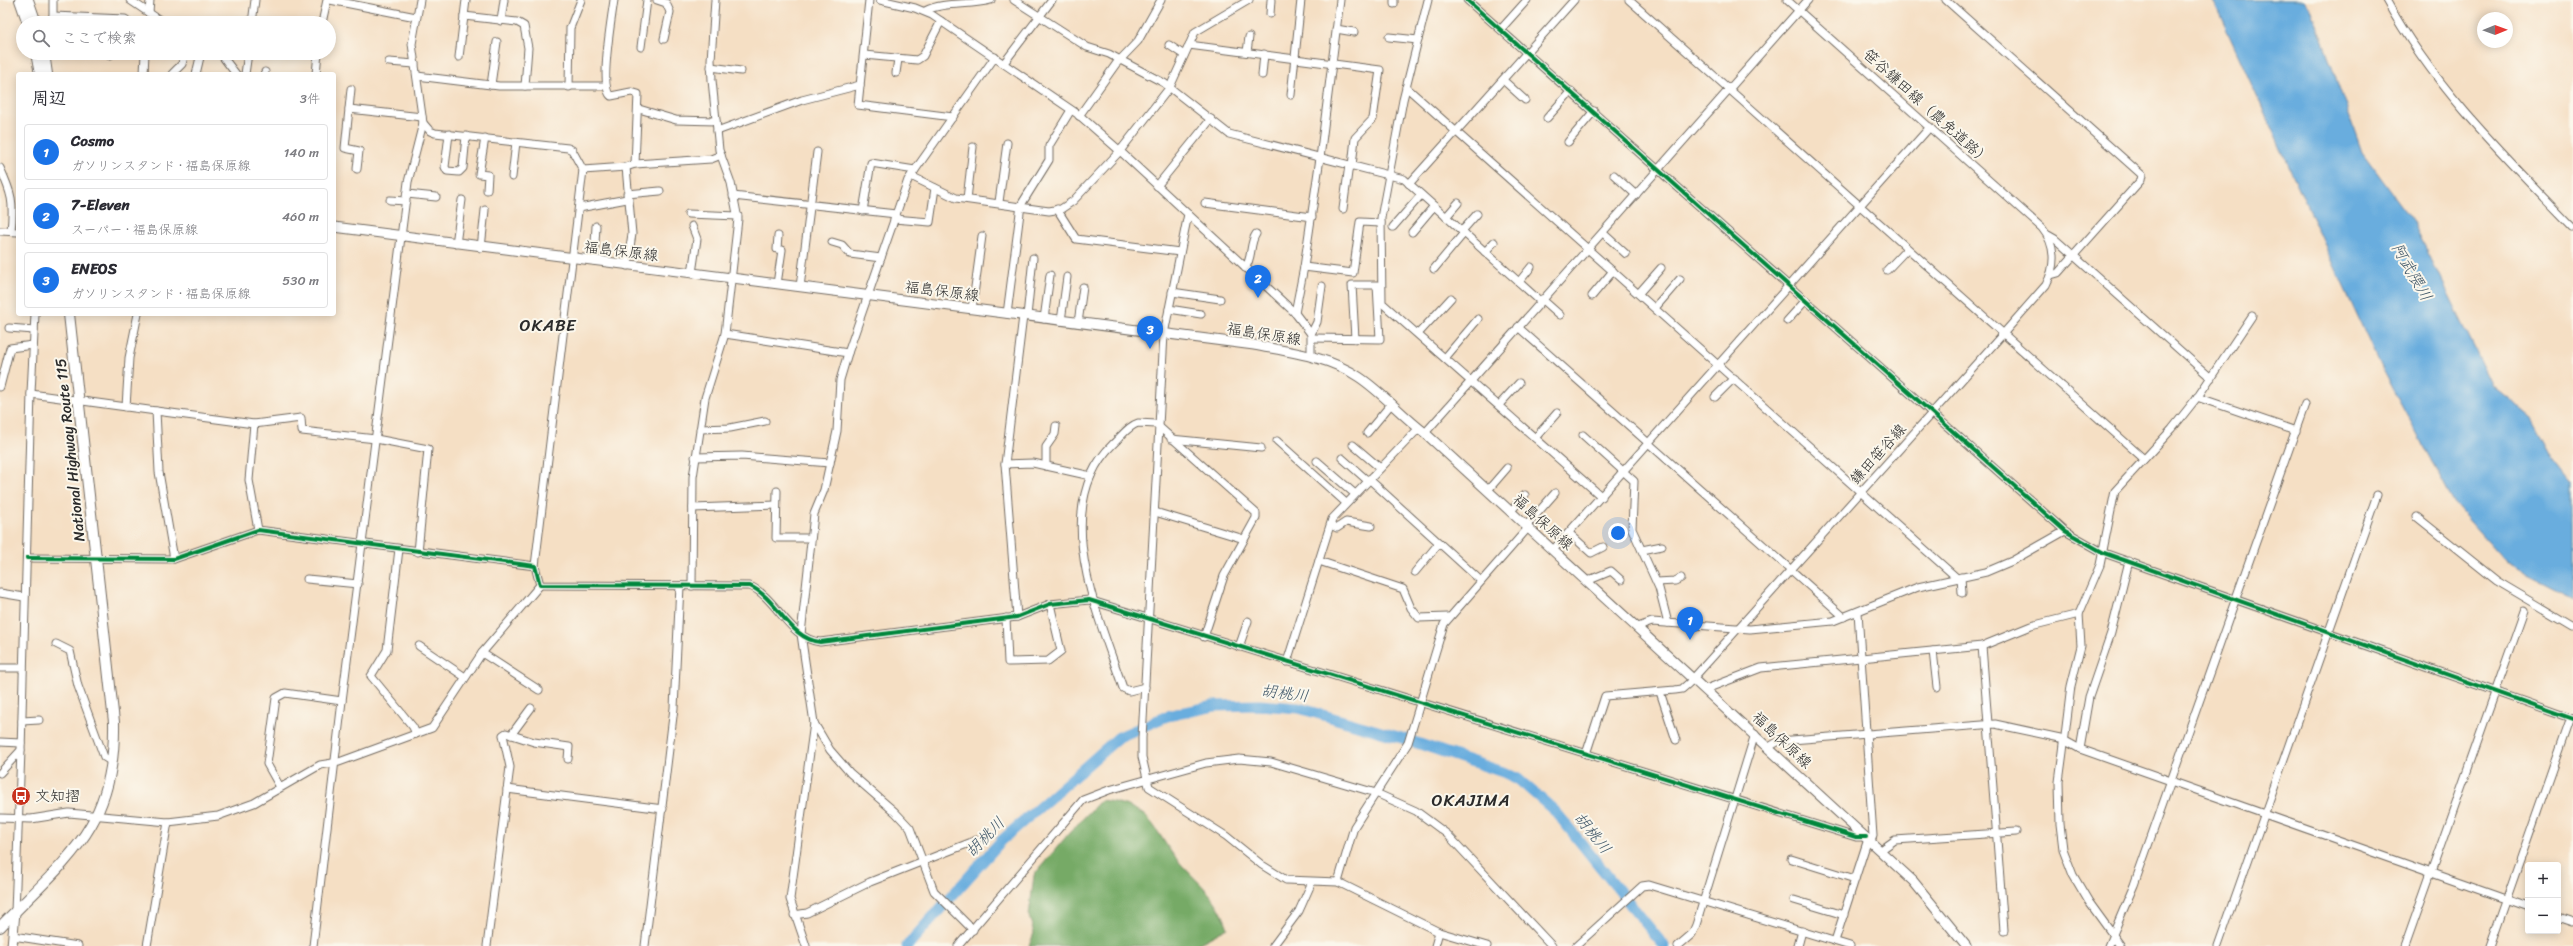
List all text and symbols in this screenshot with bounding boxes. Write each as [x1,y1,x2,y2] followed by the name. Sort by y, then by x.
[2477,12,2513,48] north arrow
[16,16,336,60] search box
[62,25,137,51] text: ここで検索
[30,27,52,49] icon: search
[1857,42,1997,172] street label: 笹谷鎌田線（農免道路）
[32,83,66,113] text: 周辺
[300,87,320,110] text: 3件
[71,128,114,154] text: Cosmo
[43,141,49,164] text: 1
[284,141,319,164] text: 140 m
[71,154,251,177] text: ガソリンスタンド · 福島保原線
[71,192,130,218] text: 7-Eleven
[42,205,50,228] text: 2
[282,205,319,228] text: 460 m
[71,218,198,241] text: スーパー · 福島保原線
[582,234,660,268] street label: 福島保原線
[2383,237,2441,307] water label: 阿武隈川
[71,256,117,282] text: ENEOS
[1245,265,1271,298] pin: 2
[42,269,50,292] text: 3
[282,269,319,292] text: 530 m
[903,274,981,308] street label: 福島保原線
[71,282,251,305] text: ガソリンスタンド · 福島保原線
[520,310,577,340] district label: OKABE
[1225,315,1303,353] street label: 福島保原線
[1137,316,1163,349] pin: 3
[47,357,93,543] street label: National Highway Route 115
[1843,417,1913,491] street label: 鎌田笹谷線
[1506,487,1580,557] street label: 福島保原線
[1608,523,1628,543] your location
[1677,607,1703,640] pin: 1
[1259,676,1311,710] water label: 胡桃川
[1746,705,1818,775] street label: 福島保原線
[35,783,80,809] place label: 文知摺
[10,785,32,807] bus stop icon: 文知摺
[1431,785,1511,815] district label: OKAJIMA
[1567,805,1619,861] water label: 胡桃川
[958,810,1012,864] water label: 胡桃川
[2525,862,2561,934] map controls
[2525,862,2561,898] button: +
[2525,898,2561,934] button: −

